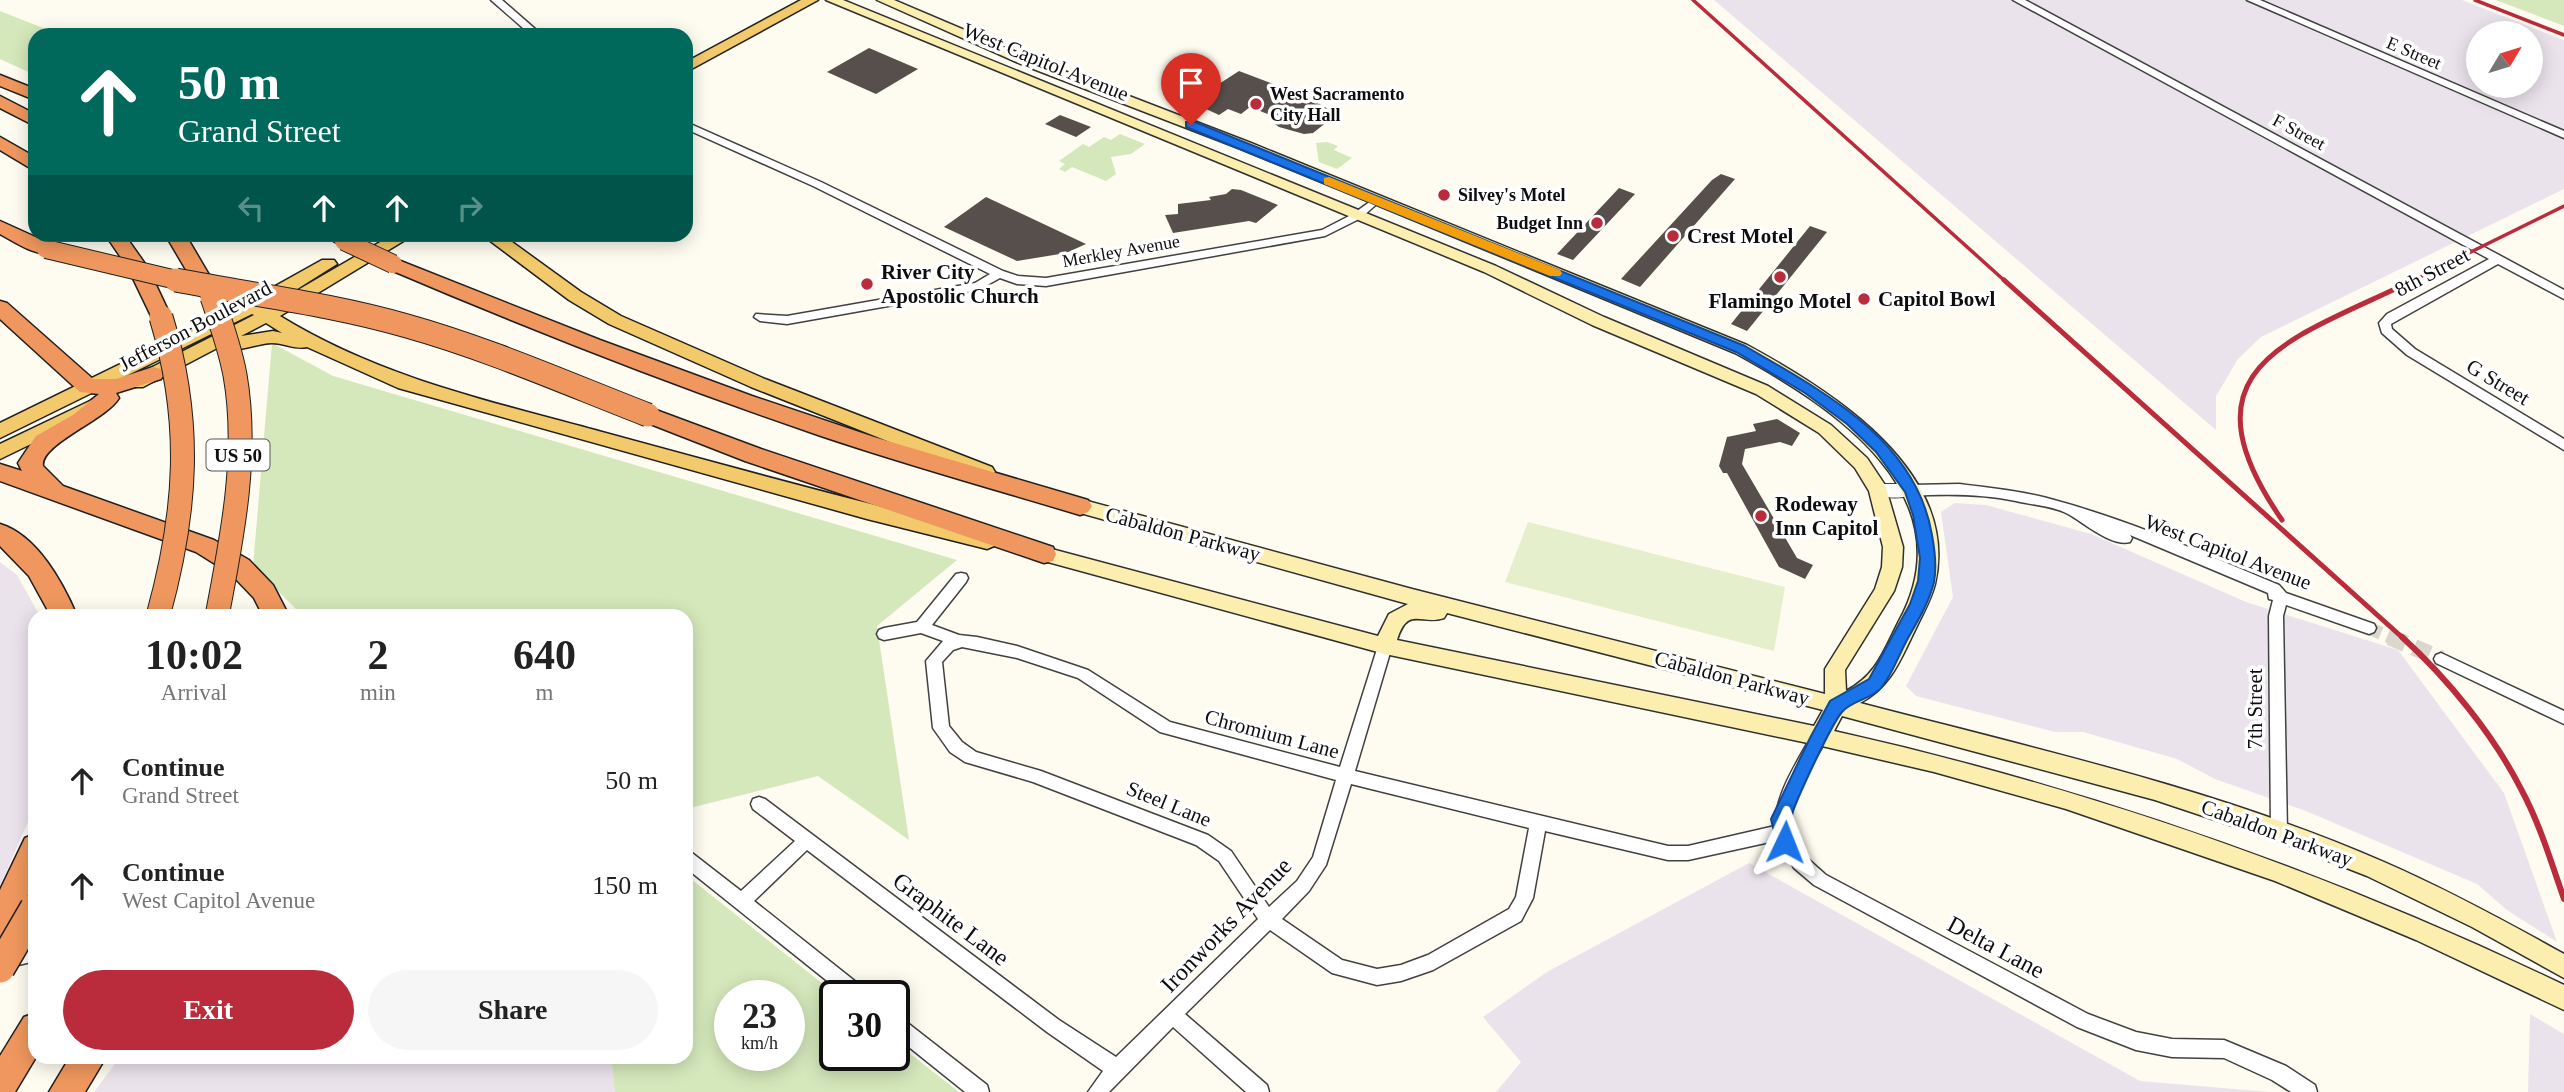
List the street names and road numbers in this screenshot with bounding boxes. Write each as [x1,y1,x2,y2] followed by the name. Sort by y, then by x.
[960,18,1132,106] street label: West Capitol Avenue
[2384,33,2444,73] street label: E Street
[2269,110,2329,154] street label: F Street
[1061,231,1181,271] street label: Merkley Avenue
[2391,242,2474,302] street label: 8th Street
[115,275,276,376] street label: Jefferson Boulevard
[2462,354,2534,410] street label: G Street
[206,440,270,470] road number: US 50
[1103,502,1263,566] street label: Cabaldon Parkway
[2141,509,2315,595] street label: West Capitol Avenue
[1652,646,1812,710] street label: Cabaldon Parkway
[2243,668,2267,750] street label: 7th Street
[1202,705,1342,763] street label: Chromium Lane
[1123,776,1215,832] street label: Steel Lane
[2198,794,2356,872] street label: Cabaldon Parkway
[1155,853,1297,997] street label: Ironworks Avenue
[888,867,1014,971] street label: Graphite Lane
[1943,911,2049,983] street label: Delta Lane

